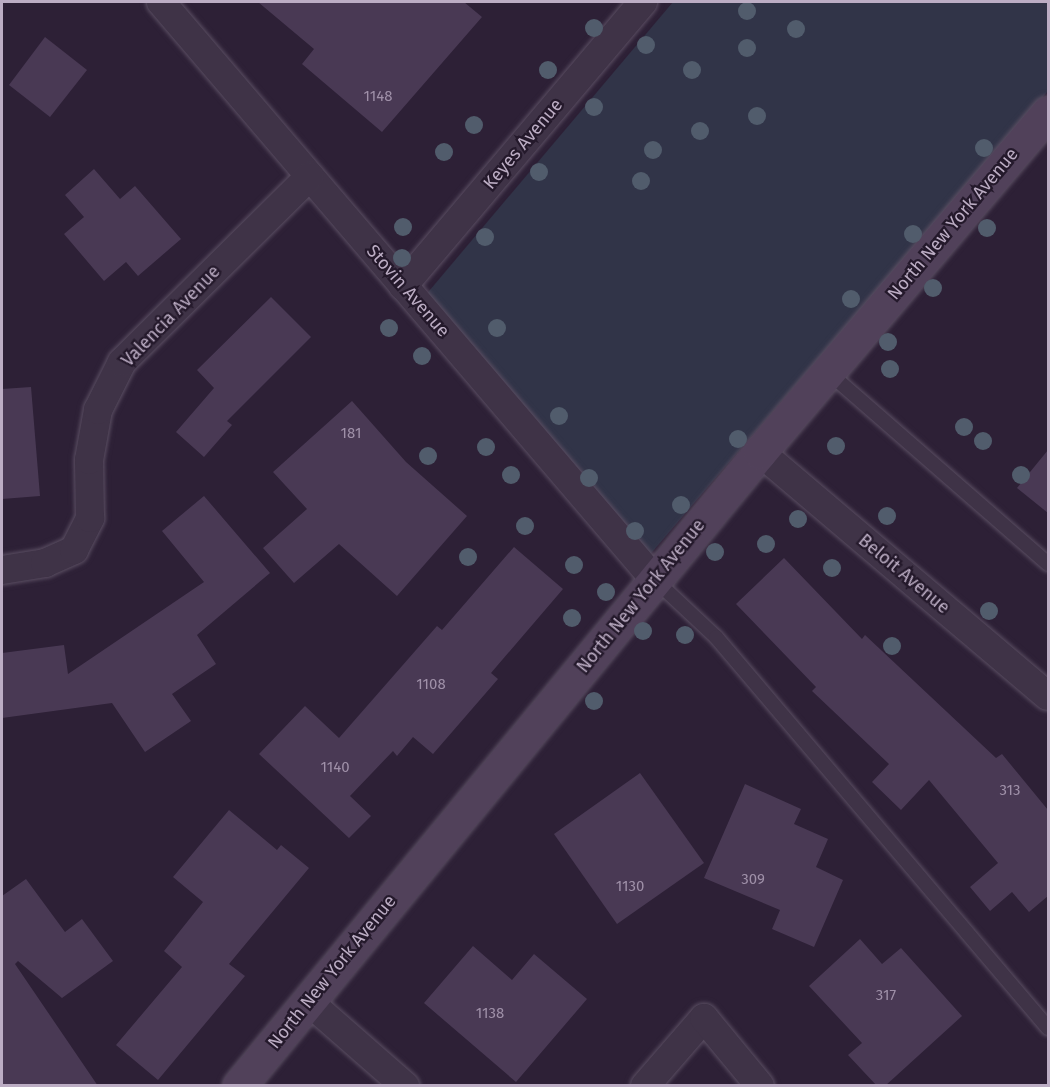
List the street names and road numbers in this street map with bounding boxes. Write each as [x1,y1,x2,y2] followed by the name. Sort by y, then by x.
[479,94,567,194] street label: Keyes Avenue
[883,144,1023,304] street label: North New York Avenue
[362,240,454,342] street label: Stovin Avenue
[117,261,225,371] street label: Valencia Avenue
[572,515,710,677] street label: North New York Avenue
[854,530,954,618] street label: Beloit Avenue
[263,891,401,1053] street label: North New York Avenue

